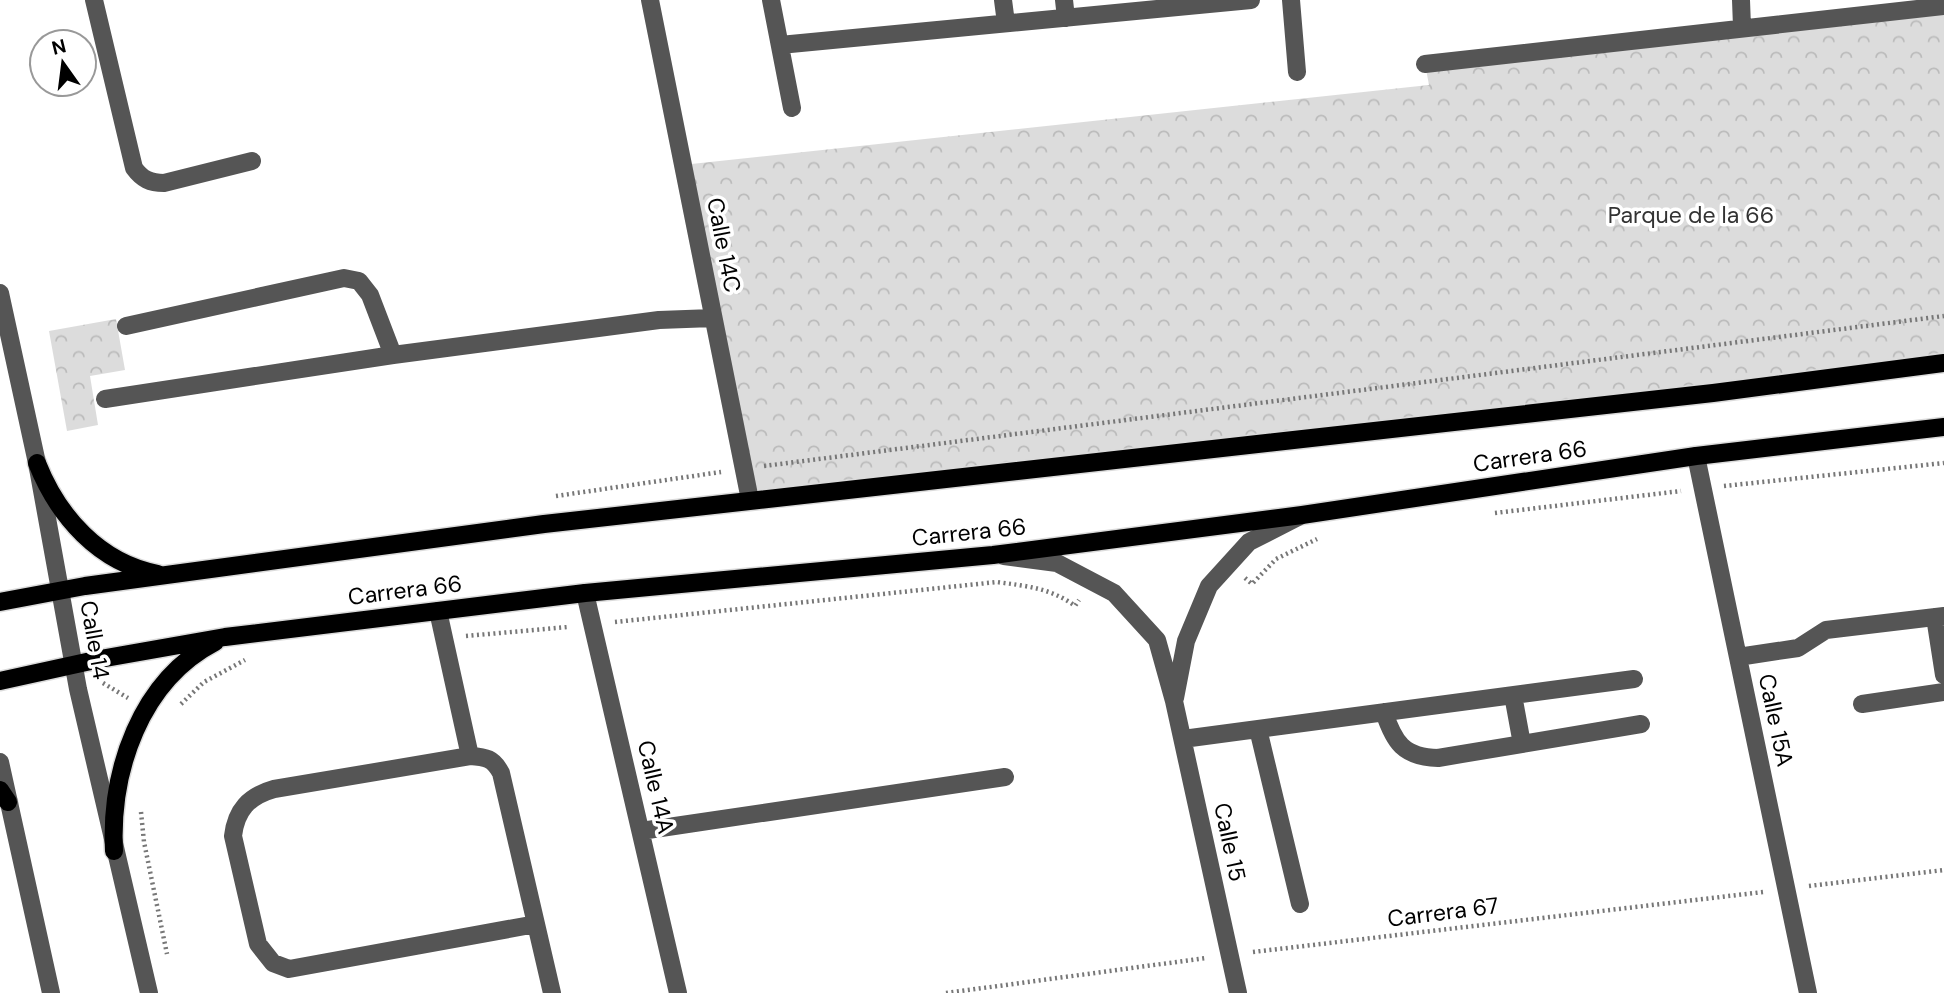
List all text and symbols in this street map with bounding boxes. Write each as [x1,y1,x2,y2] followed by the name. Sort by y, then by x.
[28,28,98,98] north arrow
[49,33,69,61] text: N
[700,195,748,295] street label: Calle 14C
[1608,200,1774,230] park label: Parque de la 66
[1471,433,1589,479] street label: Carrera 66
[910,511,1028,553] street label: Carrera 66
[346,568,464,612] street label: Carrera 66
[73,598,117,682] street label: Calle 14
[1752,671,1800,769] street label: Calle 15A
[631,737,681,837] street label: Calle 14A
[1207,800,1253,884] street label: Calle 15
[1386,890,1500,934] street label: Carrera 67

